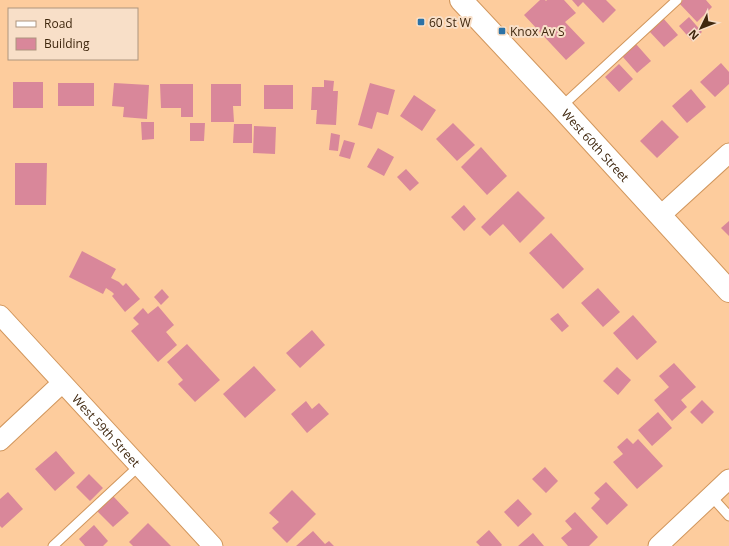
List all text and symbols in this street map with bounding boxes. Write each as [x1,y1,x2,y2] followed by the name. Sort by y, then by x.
[8,8,138,60] legend
[681,8,721,48] north arrow
[429,14,471,31] place label: 60 St W
[44,15,73,32] text: Road
[416,17,426,27] marker: 60 St W
[510,23,565,40] place label: Knox Av S
[497,26,507,36] marker: Knox Av S
[685,27,702,44] text: N
[44,35,90,52] text: Building
[558,105,633,185] street label: West 60th Street
[69,390,144,470] street label: West 59th Street

